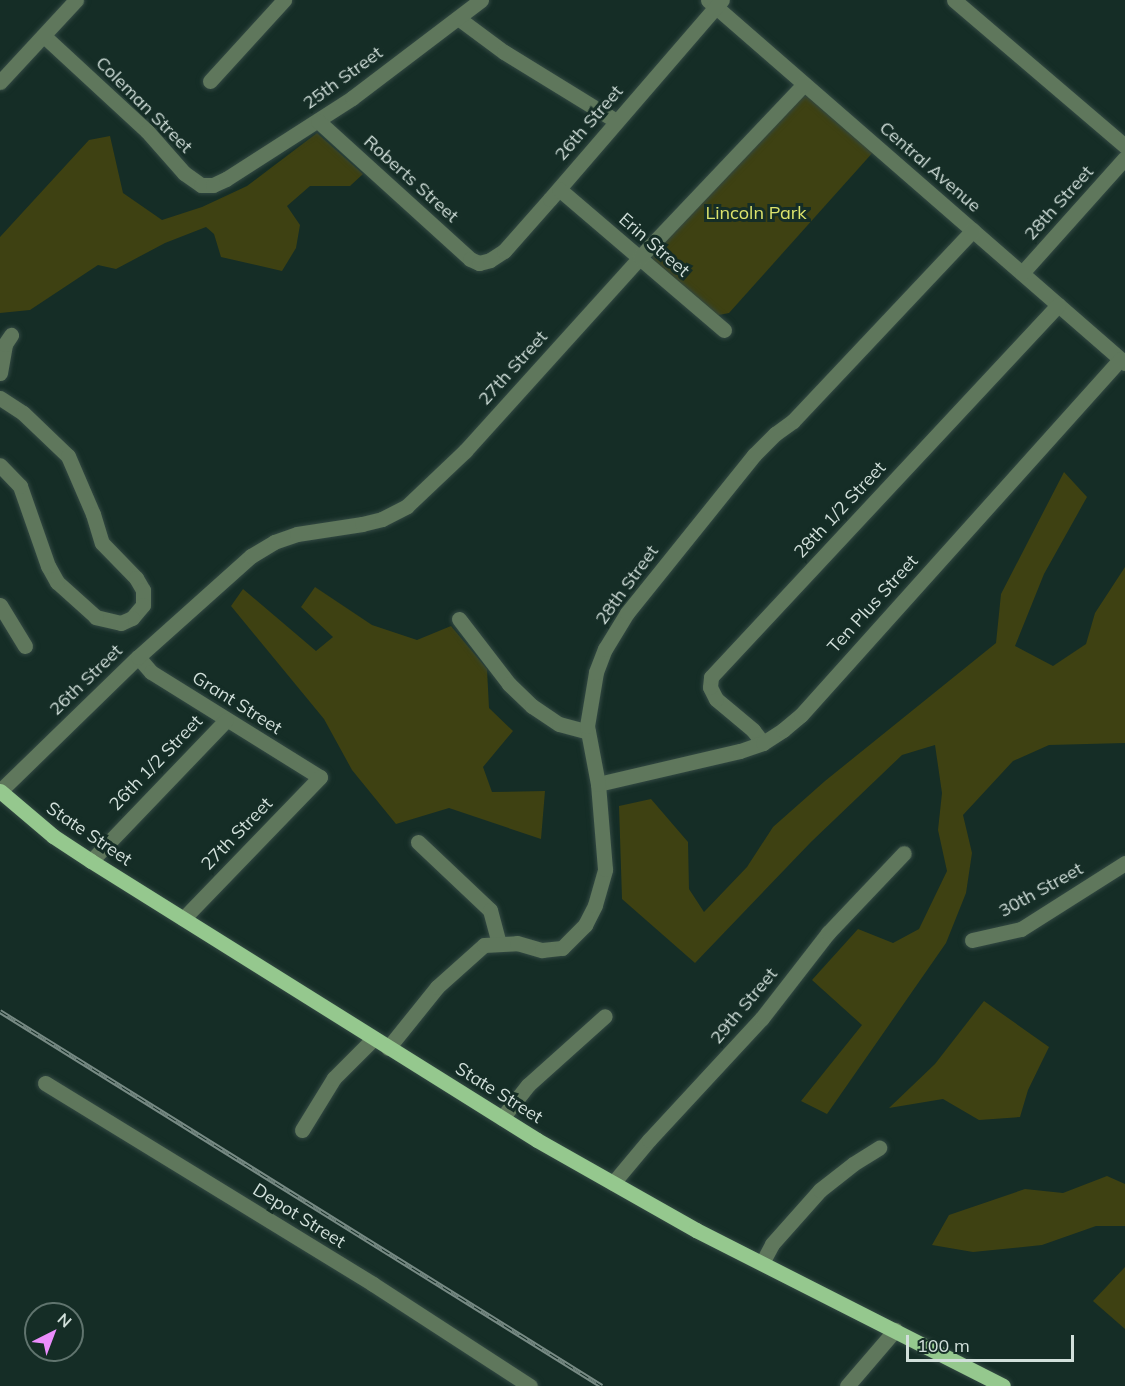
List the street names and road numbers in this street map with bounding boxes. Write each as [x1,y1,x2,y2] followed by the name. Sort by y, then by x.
[299,42,387,114] street label: 25th Street
[91,52,197,158] street label: Coleman Street
[550,81,628,165] street label: 26th Street
[875,117,985,217] street label: Central Avenue
[359,131,463,227] street label: Roberts Street
[1020,161,1098,245] street label: 28th Street
[614,208,694,282] street label: Erin Street
[474,326,552,410] street label: 27th Street
[790,457,890,563] street label: 28th 1/2 Street
[591,541,663,629] street label: 28th Street
[823,551,923,657] street label: Ten Plus Street
[45,640,127,720] street label: 26th Street
[188,667,286,739] street label: Grant Street
[105,711,207,815] street label: 26th 1/2 Street
[197,793,277,875] street label: 27th Street
[42,797,136,871] street label: State Street
[995,858,1087,922] street label: 30th Street
[706,963,782,1049] street label: 29th Street
[451,1058,547,1128] street label: State Street
[249,1179,349,1253] street label: Depot Street

